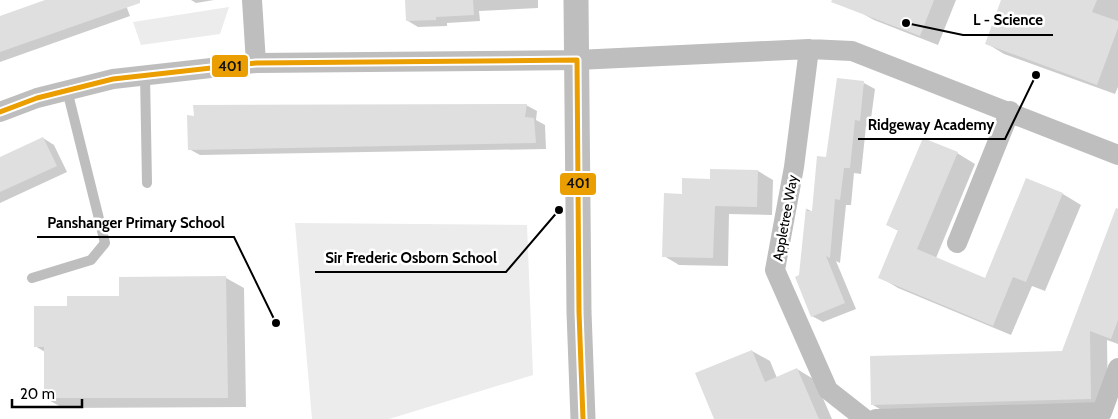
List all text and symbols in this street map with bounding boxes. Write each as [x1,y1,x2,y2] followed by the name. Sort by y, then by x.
[963,5,1053,35] callout: L - Science
[973,11,1043,29] text: L - Science
[211,54,249,78] line badge: 401
[218,57,242,75] text: 401
[858,109,1005,139] callout: Ridgeway Academy
[868,116,995,134] text: Ridgeway Academy
[559,172,597,196] line badge: 401
[769,173,801,263] street label: Appletree Way
[566,174,590,192] text: 401
[37,207,234,237] callout: Panshanger Primary School
[47,214,225,232] text: Panshanger Primary School
[315,242,506,272] callout: Sir Frederic Osborn School
[325,249,497,267] text: Sir Frederic Osborn School
[12,376,82,408] scale bar
[20,385,55,403] text: 20 m

